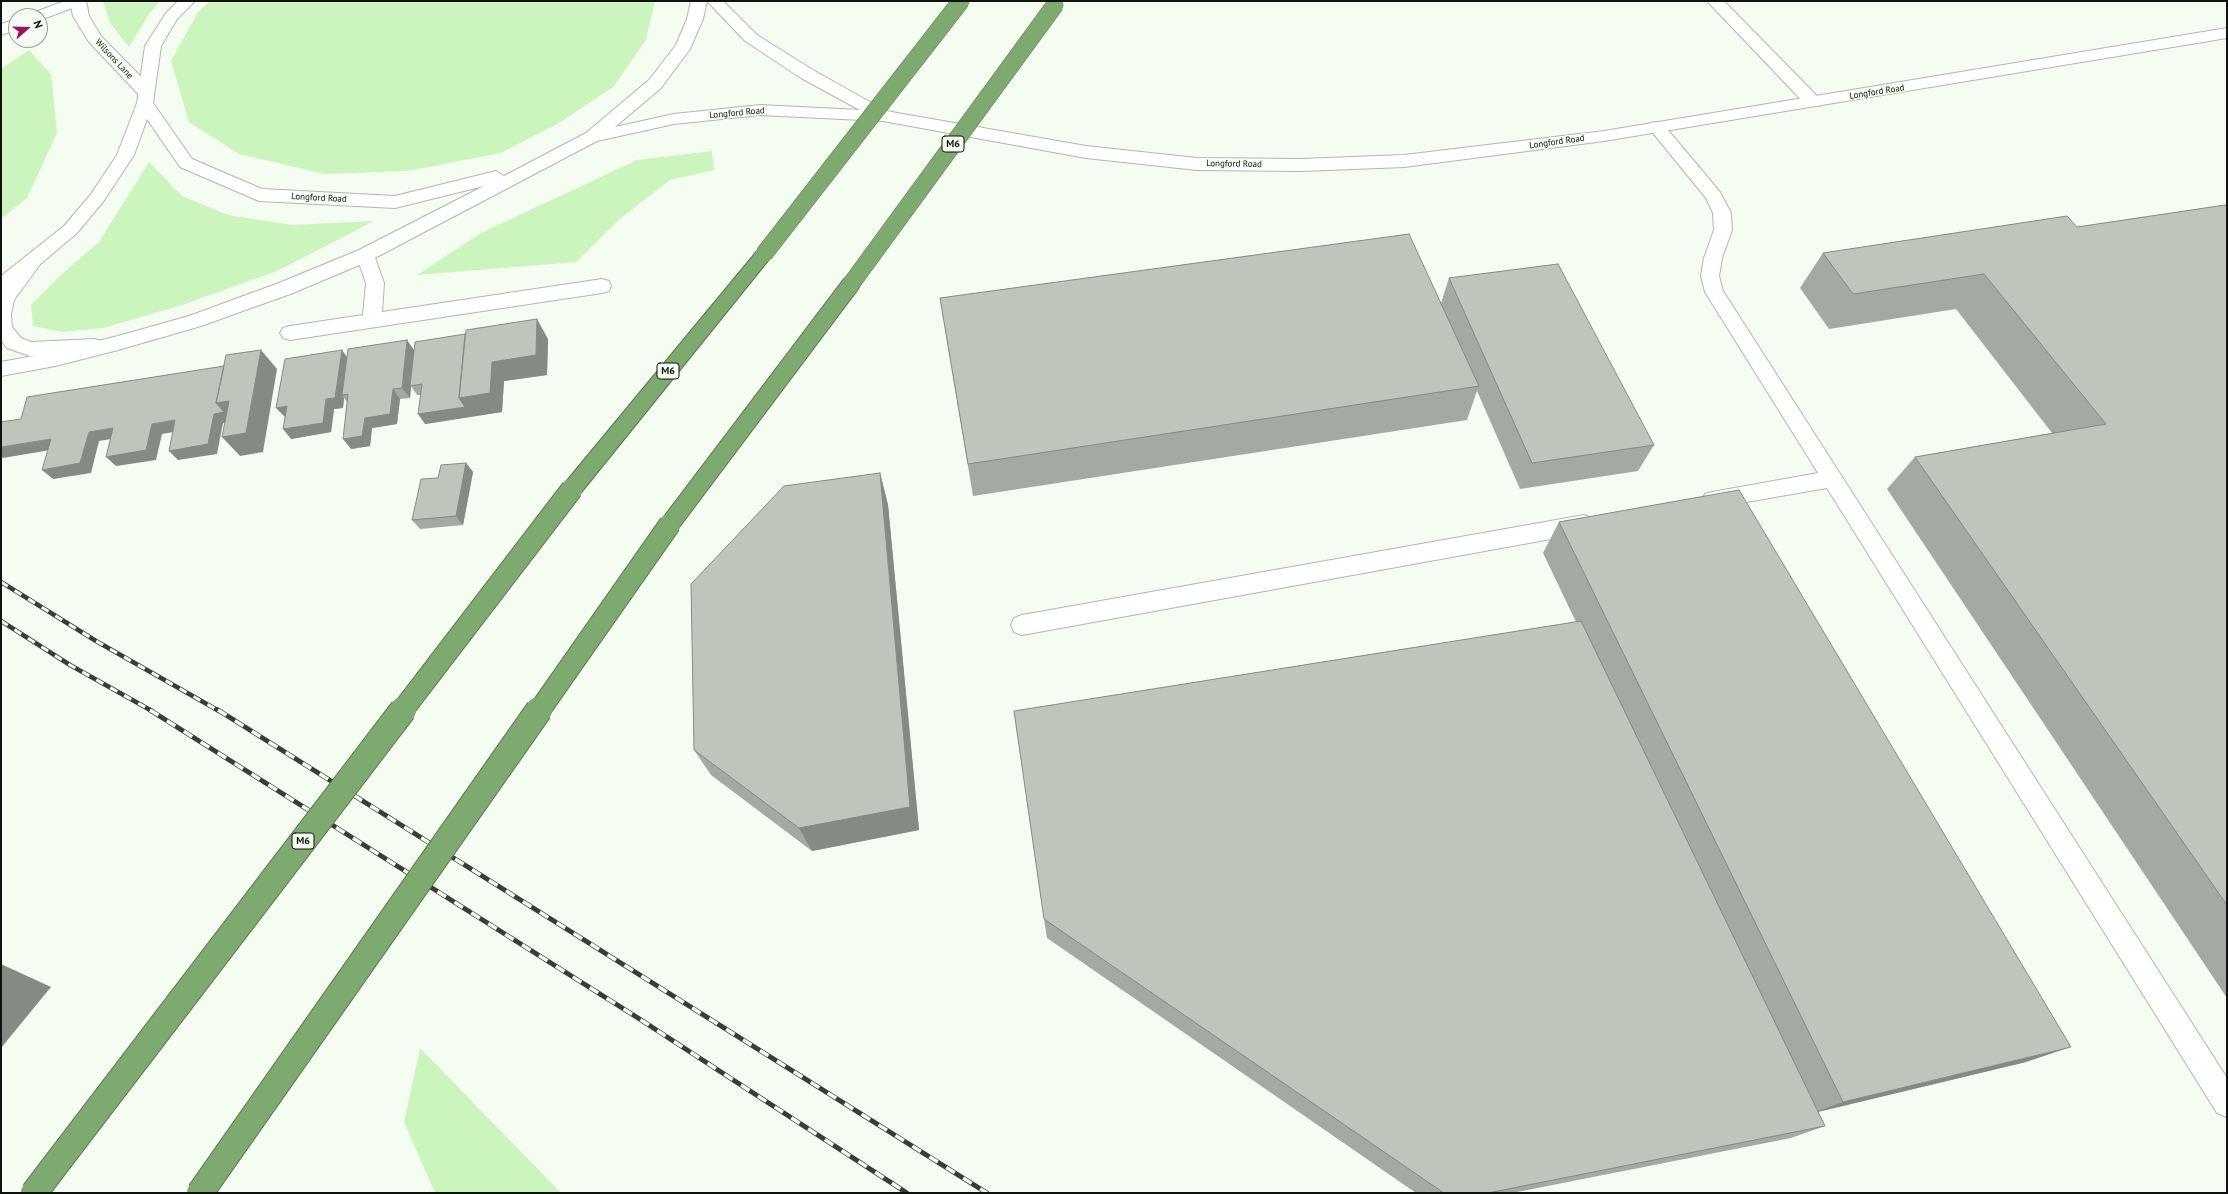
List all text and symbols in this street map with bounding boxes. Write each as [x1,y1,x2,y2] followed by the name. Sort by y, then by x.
[8,8,48,48] north arrow
[31,18,46,30] text: N
[93,37,135,81] street label: Wilsons Lane
[1849,82,1905,102] street label: Longford Road
[709,105,765,121] street label: Longford Road
[1529,133,1585,151] street label: Longford Road
[942,136,964,152] road number: M6
[1206,158,1262,170] street label: Longford Road
[291,191,347,205] street label: Longford Road
[657,363,679,379] road number: M6
[292,833,314,849] road number: M6

